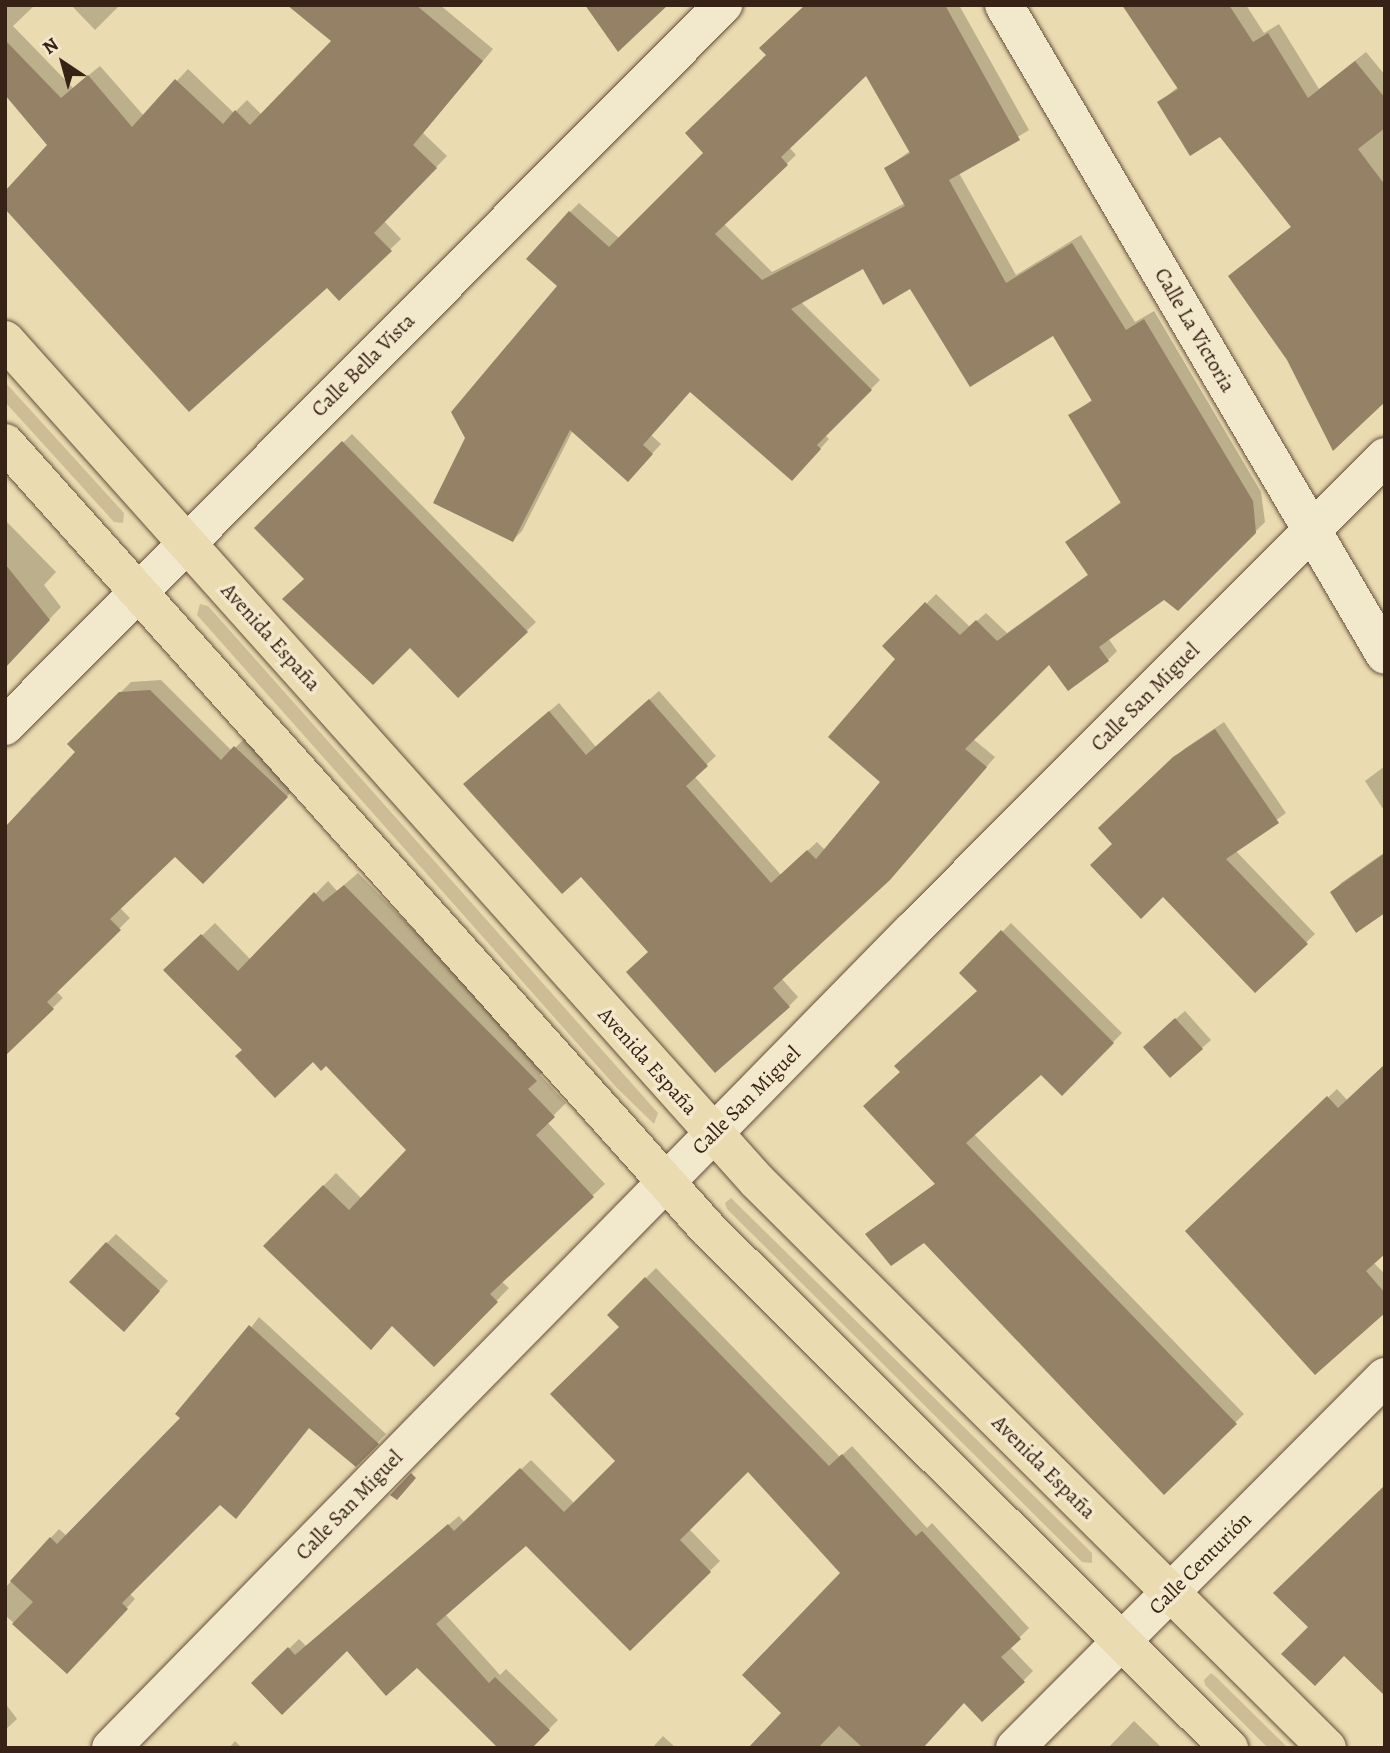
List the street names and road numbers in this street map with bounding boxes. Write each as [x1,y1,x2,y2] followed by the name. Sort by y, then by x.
[1149,263,1241,397] street label: Calle La Victoria
[306,308,420,422] street label: Calle Bella Vista
[216,578,326,696] street label: Avenida España
[1086,638,1204,756] street label: Calle San Miguel
[593,1002,703,1120] street label: Avenida España
[687,1041,805,1159] street label: Calle San Miguel
[987,1410,1101,1524] street label: Avenida España
[290,1445,408,1565] street label: Calle San Miguel
[1143,1506,1257,1620] street label: Calle Centurión

